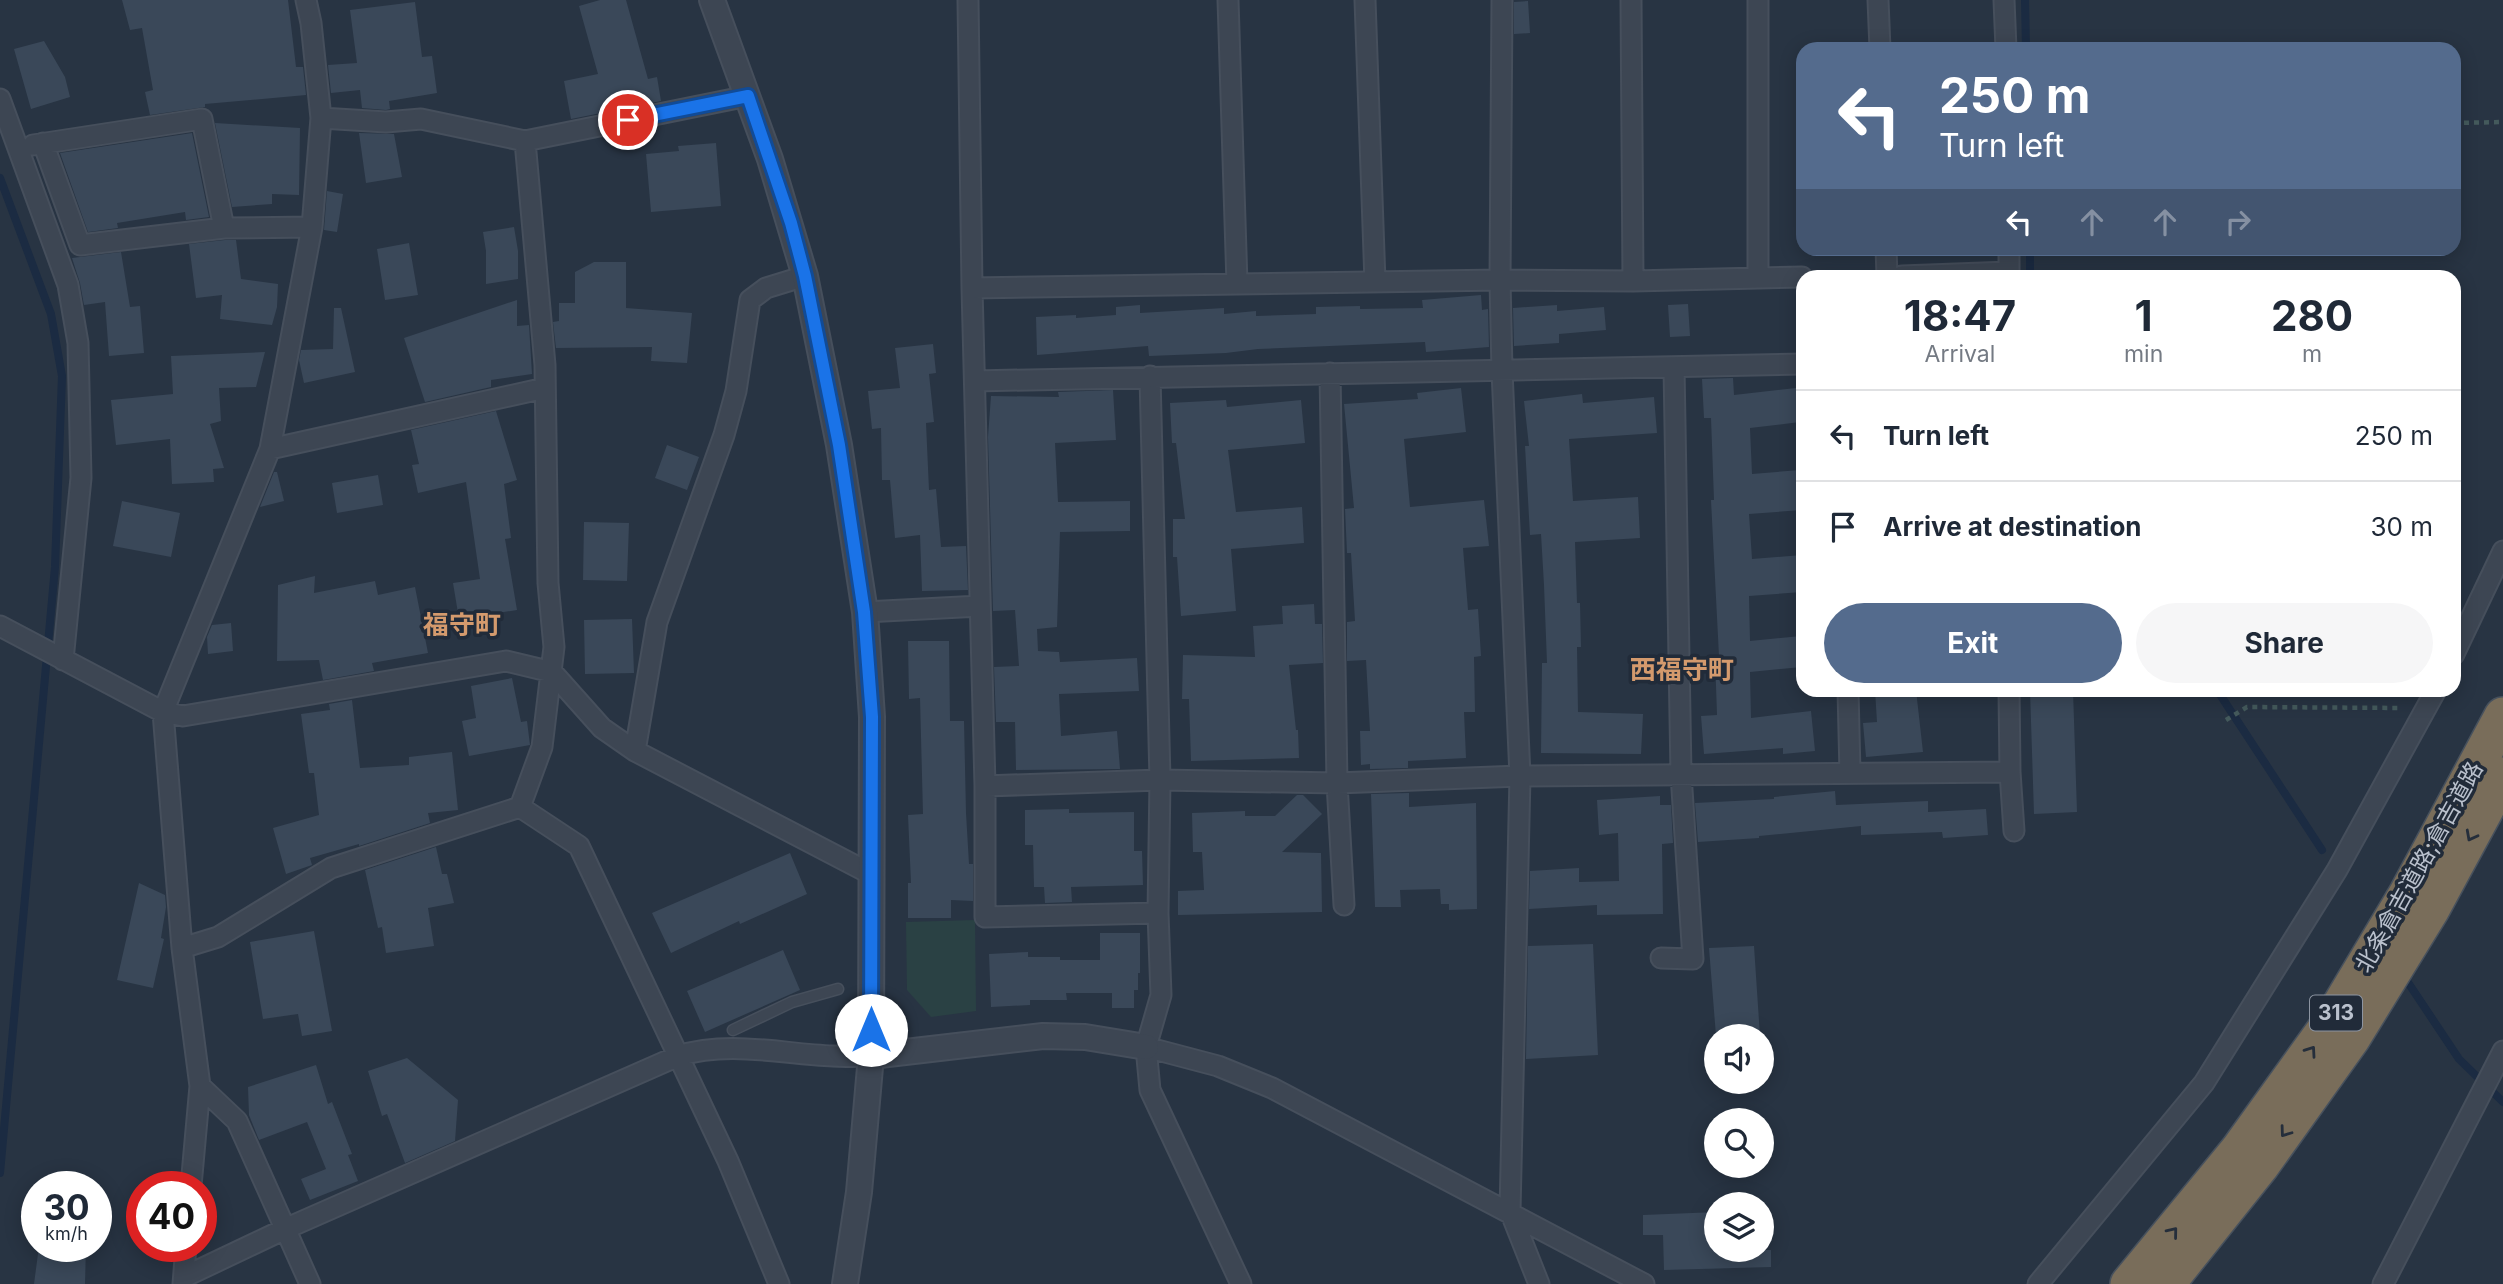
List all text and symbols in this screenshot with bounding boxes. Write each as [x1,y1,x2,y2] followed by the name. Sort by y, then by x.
[1939,66,2091,125] text: 250 m
[1824,70,1915,161] icon: left
[598,90,658,150] pin
[609,101,647,139] icon: arrive
[1939,126,2064,165] text: Turn left
[2000,203,2038,241] icon: left
[2073,203,2111,241] icon: ahead
[2146,203,2184,241] icon: ahead
[2219,203,2257,241] icon: right
[1904,290,2016,341] text: 18:47
[2135,290,2153,341] text: 1
[2271,290,2353,341] text: 280
[1925,340,1995,368] text: Arrival
[2124,340,2163,368] text: min
[2302,340,2322,368] text: m
[1824,417,1862,455] icon: left
[1883,420,1989,451] text: Turn left
[2355,420,2433,451] text: 250 m
[1824,508,1862,546] icon: arrive
[1883,511,2142,542] text: Arrive at destination
[2370,511,2433,542] text: 30 m
[1824,603,2122,683] button: Exit
[2136,603,2433,683] button: Share
[423,609,501,640] district label: 福守町
[1630,654,1734,685] district label: 西福守町
[2349,757,2489,977] street label: 北条倉吉道路;倉吉道路
[2465,829,2479,841] one-way arrow
[834,993,908,1067] position arrow
[2310,996,2362,1030] road number: 313
[1704,1024,1774,1262] map controls
[1704,1024,1774,1094] button: sound
[2303,1046,2315,1059] one-way arrow
[1704,1108,1774,1178] button: search
[2281,1124,2293,1137] one-way arrow
[126,1171,217,1262] speed limit sign: 40
[43,1186,90,1228] text: 30
[1704,1192,1774,1262] button: layers
[45,1223,88,1244] text: km/h
[2165,1227,2178,1239] one-way arrow

